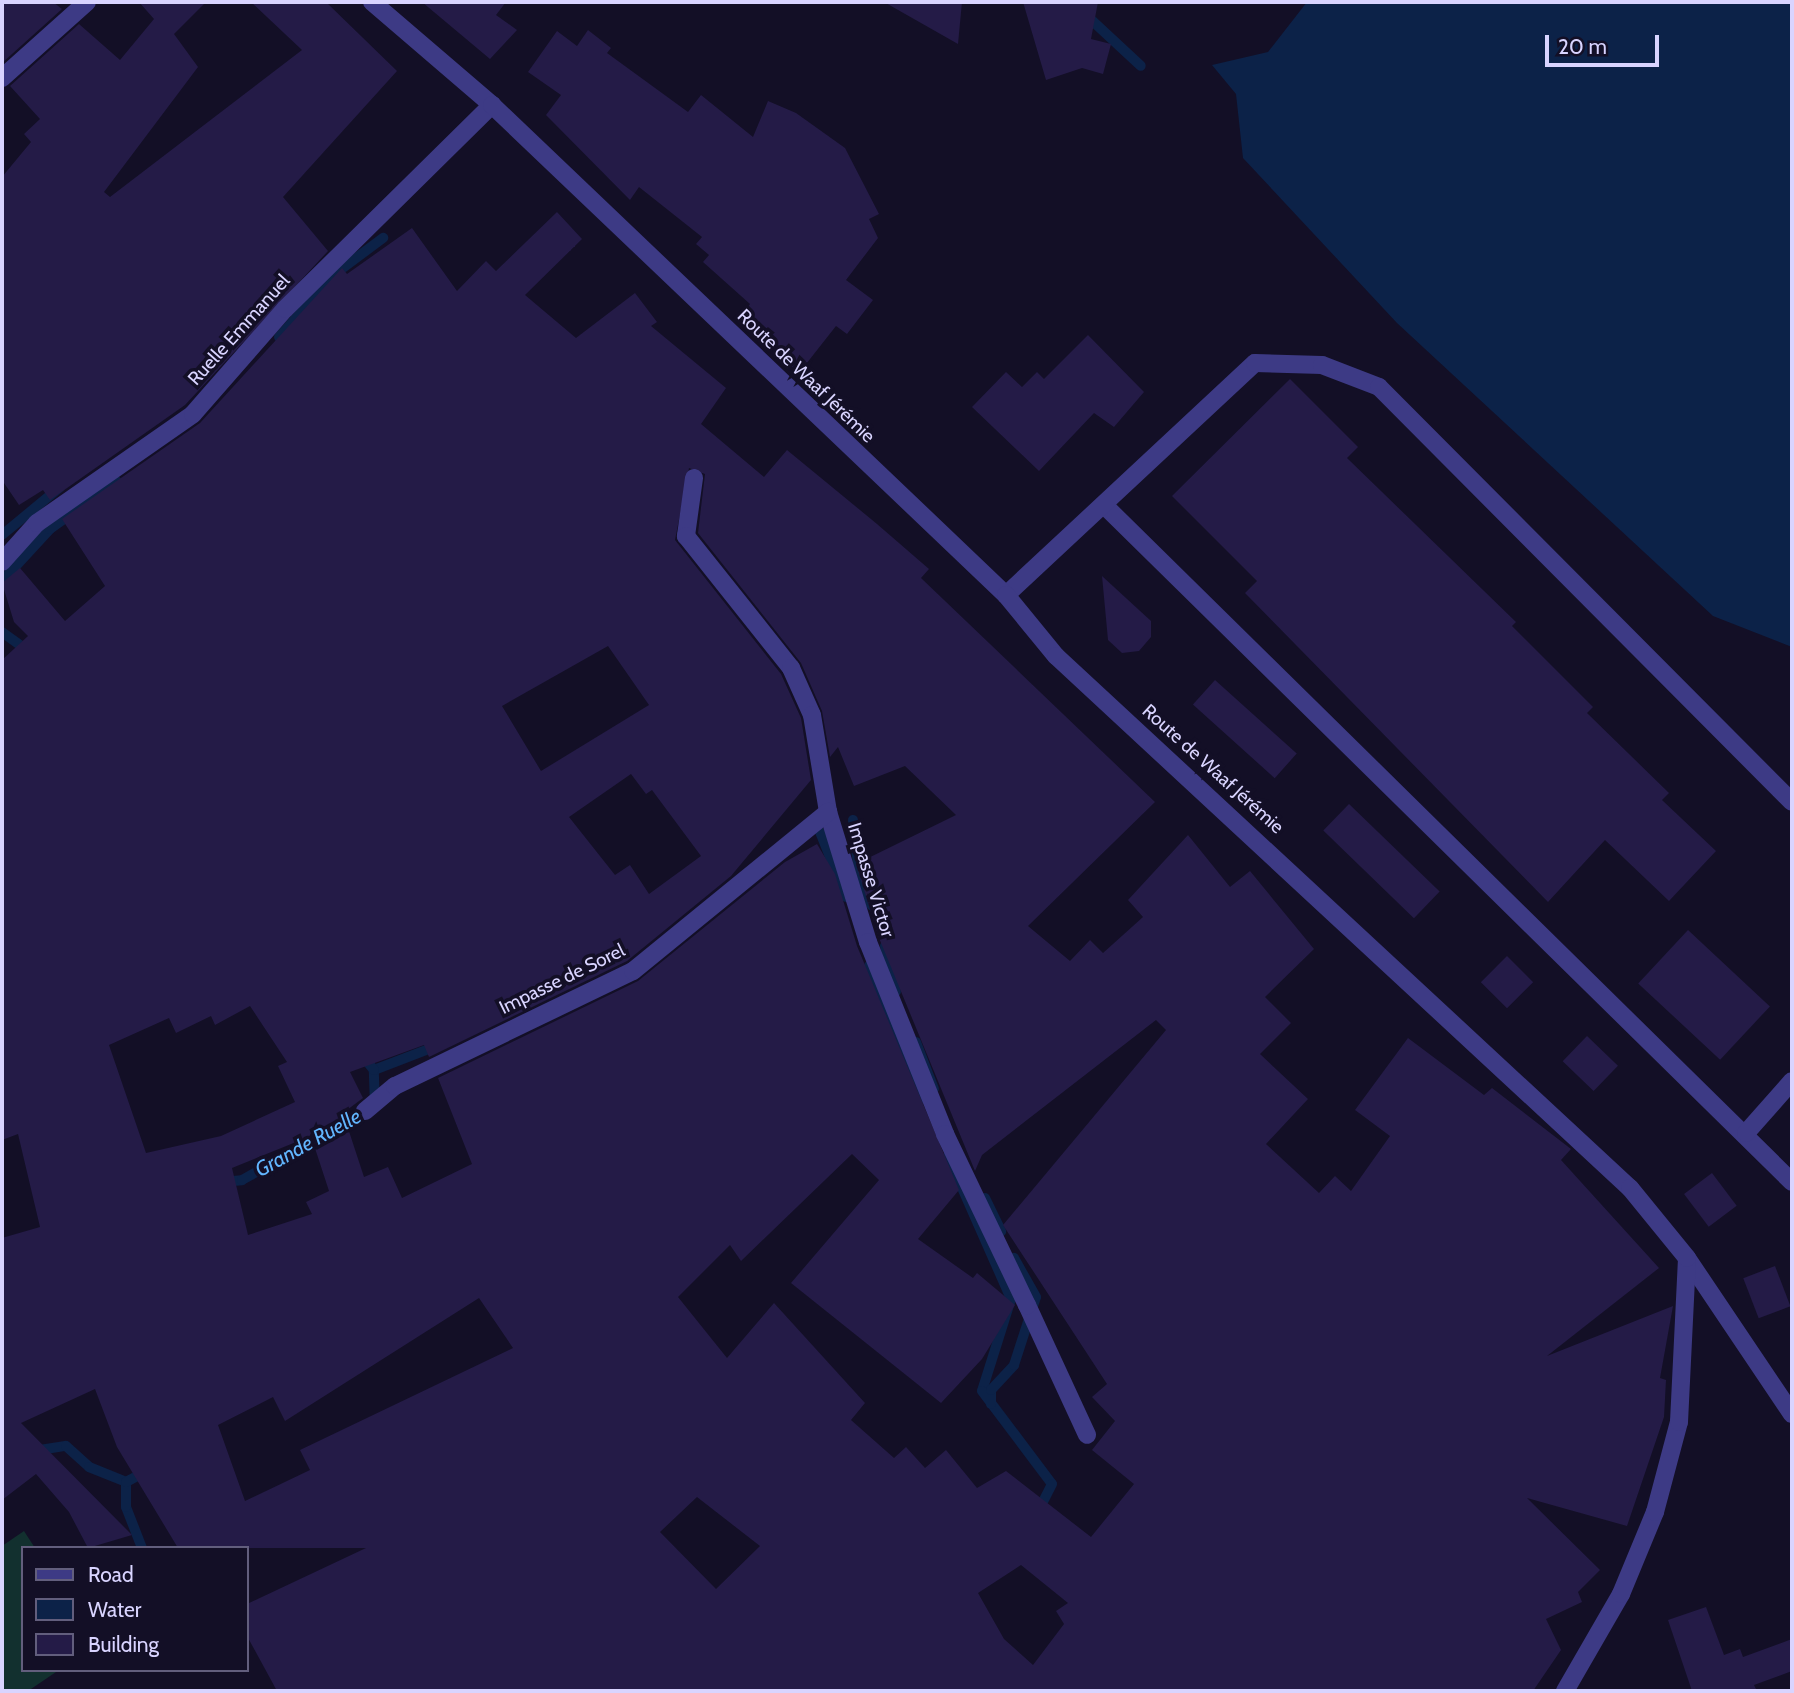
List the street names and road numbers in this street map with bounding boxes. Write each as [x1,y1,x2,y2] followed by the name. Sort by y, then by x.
[183,270,295,390] street label: Ruelle Emmanuel
[732,304,880,448] street label: Route de Waaf Jérémie
[1138,699,1288,839] street label: Route de Waaf Jérémie
[843,820,899,940] street label: Impasse Victor
[496,939,628,1019] street label: Impasse de Sorel

